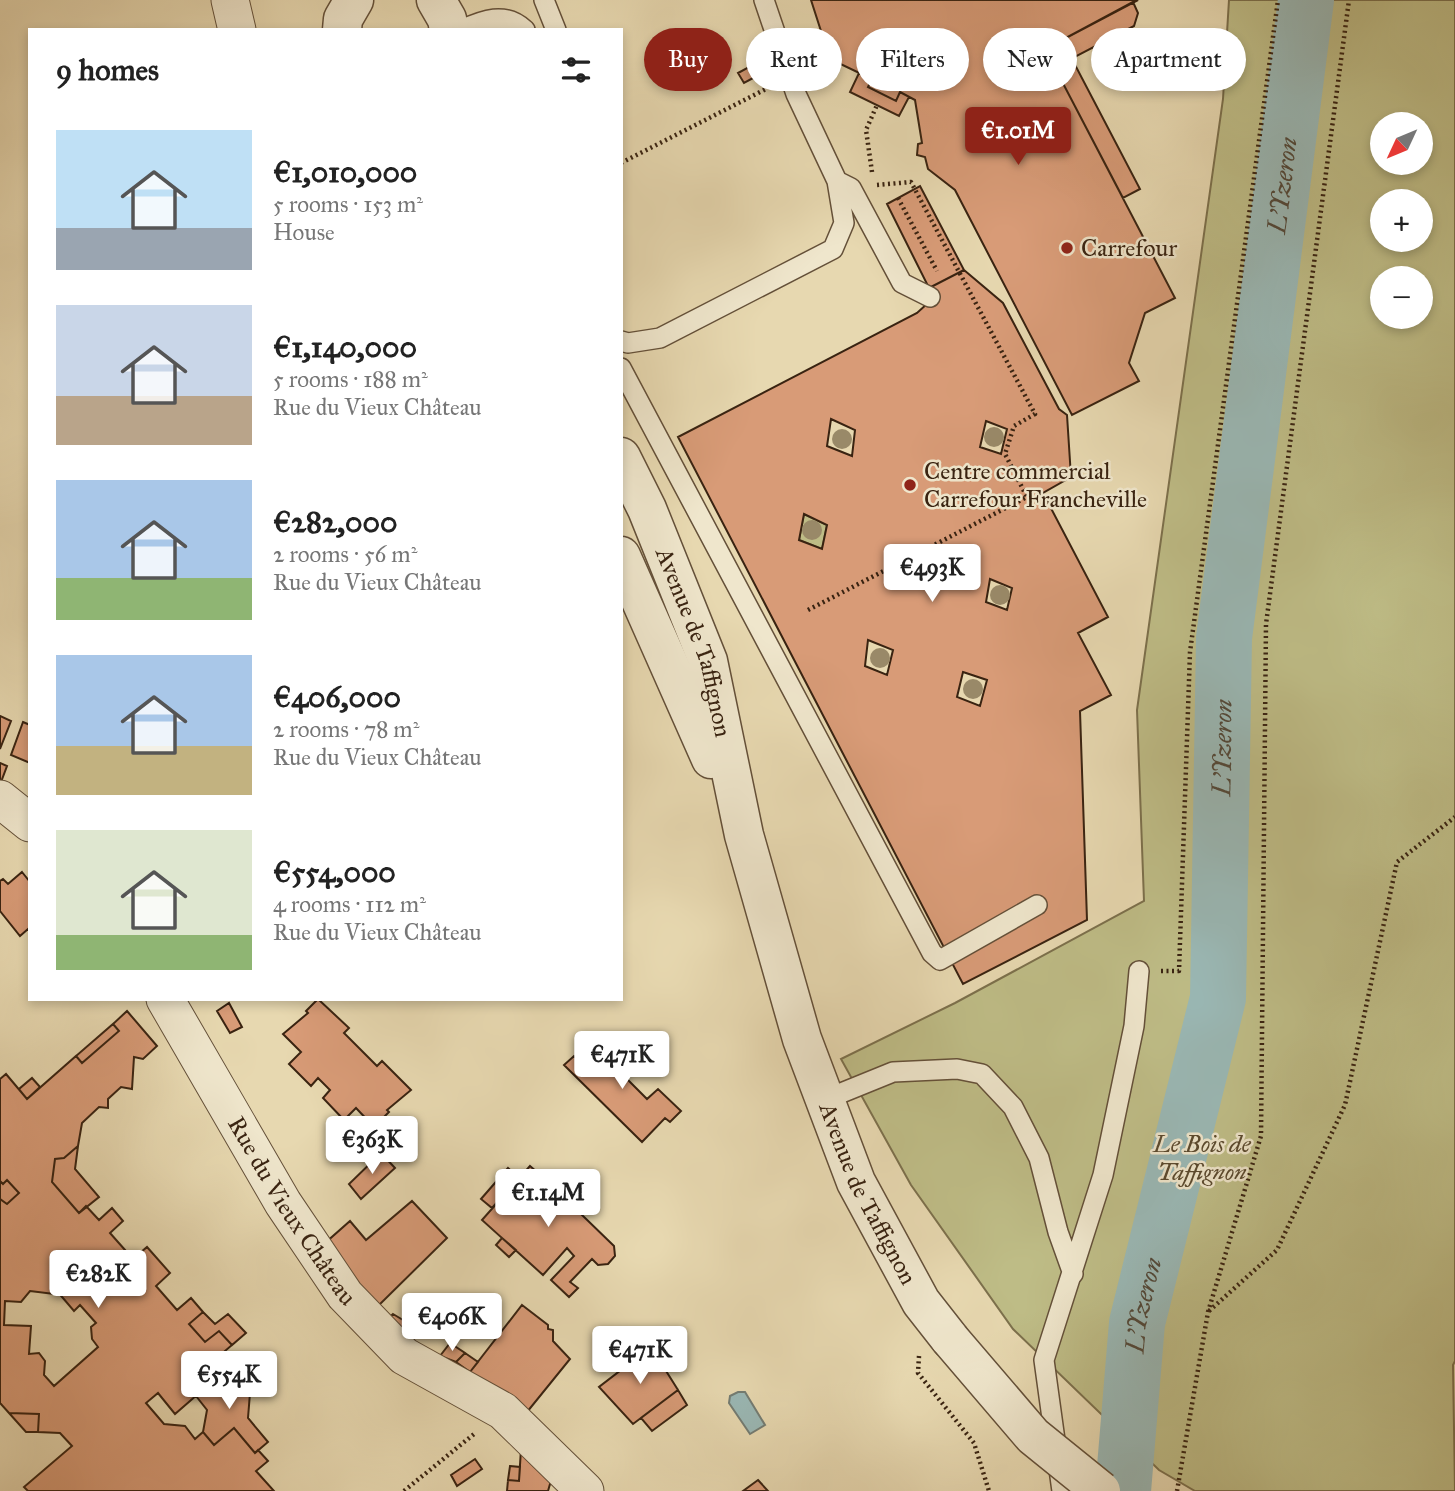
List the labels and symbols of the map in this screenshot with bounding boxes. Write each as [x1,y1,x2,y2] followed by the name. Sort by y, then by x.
[961,108,1075,167] pin: €1.01M
[1370,112,1433,175] north arrow
[1260,135,1304,236] water label: L'Yzeron
[1081,233,1177,263] place label: Carrefour
[1059,240,1075,256] marker: Carrefour
[924,456,1147,514] place label: Centre commercial Carrefour Francheville
[902,477,918,493] marker: Centre commercial Carrefour Francheville
[649,542,738,740] street label: Avenue de Taffignon
[883,544,981,604] pin: €493K
[1205,698,1239,797] water label: L'Yzeron
[573,1032,671,1091] pin: €471K
[812,1098,924,1290] street label: Avenue de Taffignon
[221,1111,362,1312] street label: Rue du Vieux Château
[323,1116,421,1176] pin: €363K
[1152,1129,1252,1187] park label: Le Bois de Taffignon
[491,1170,605,1229] pin: €1.14M
[49,1250,147,1310] pin: €282K
[1118,1254,1169,1355] water label: L'Yzeron
[403,1294,501,1353] pin: €406K
[591,1326,689,1386] pin: €471K
[180,1352,278,1411] pin: €554K

